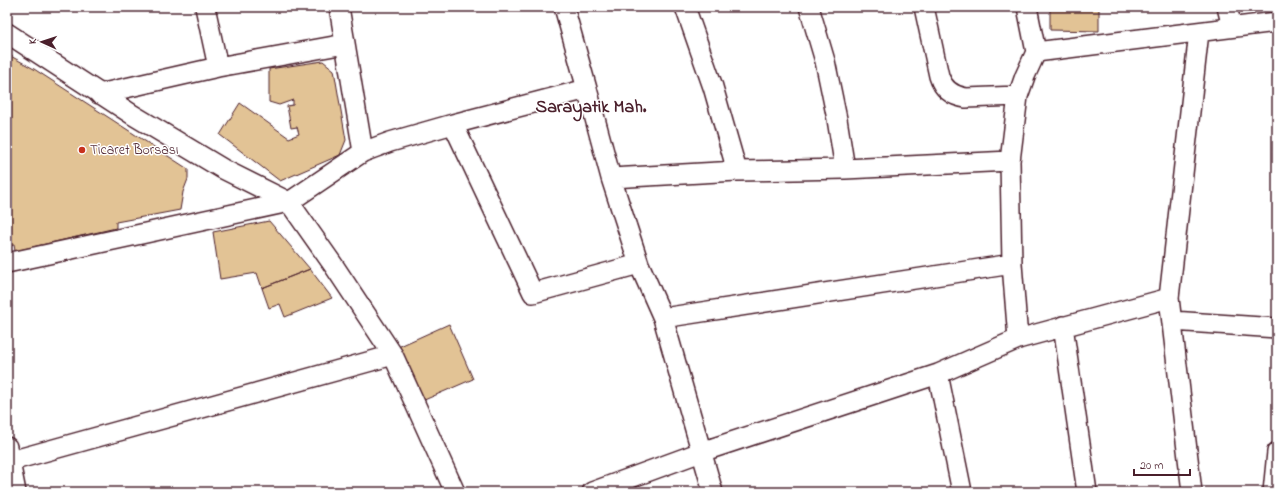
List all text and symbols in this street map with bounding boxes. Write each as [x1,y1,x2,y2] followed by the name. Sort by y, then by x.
[22,22,62,62] north arrow
[25,38,41,45] text: K
[536,95,647,122] district label: Sarayatik Mah.
[90,140,179,161] place label: Ticaret Borsası
[77,145,87,155] marker: Ticaret Borsası
[1134,451,1190,477] scale bar
[1140,457,1163,475] text: 20 m

